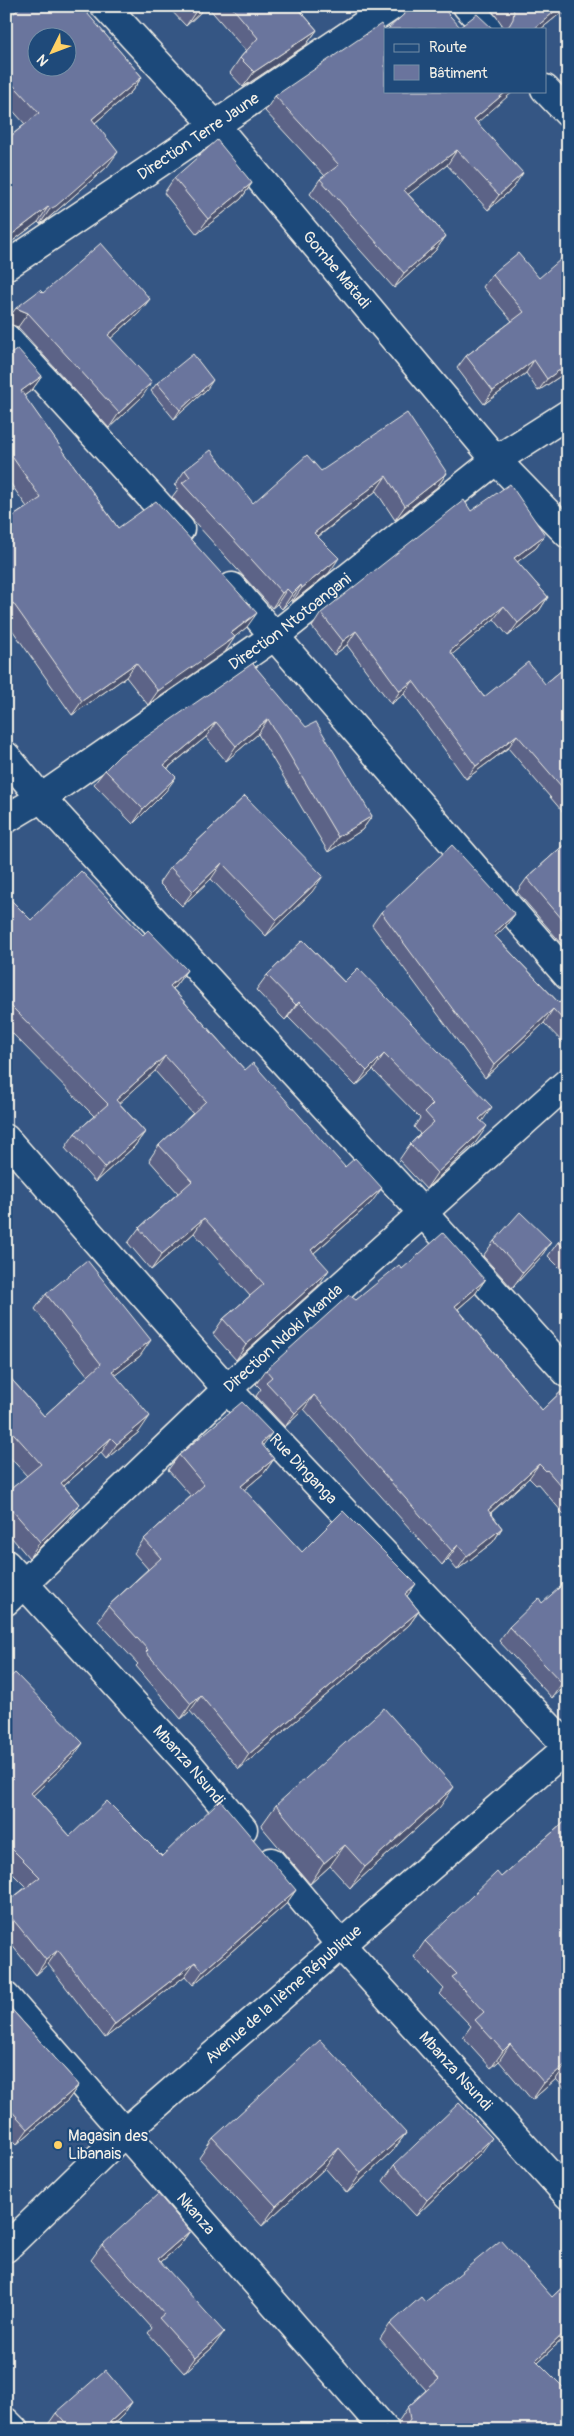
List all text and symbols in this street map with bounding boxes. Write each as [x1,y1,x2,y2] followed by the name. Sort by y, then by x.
[28,28,78,78] north arrow
[384,28,546,92] legend
[429,38,467,57] text: Route
[33,51,52,70] text: N
[429,64,489,83] text: Bâtiment
[134,88,263,185] street label: Direction Terre Jaune
[298,227,375,313] street label: Gombe Matadi
[225,569,355,675] street label: Direction Ntotoangani
[220,1280,347,1397] street label: Direction Ndoki Akanda
[265,1429,341,1508] street label: Rue Dinganga
[148,1721,229,1810] street label: Mbanza Nsundi
[201,1921,366,2068] street label: Avenue de la IIème République
[414,2027,497,2115] street label: Mbanza Nsundi
[68,2126,148,2164] place label: Magasin des Libanais
[52,2139,64,2151] marker: Magasin des Libanais
[172,2189,219,2239] street label: Nkanza

